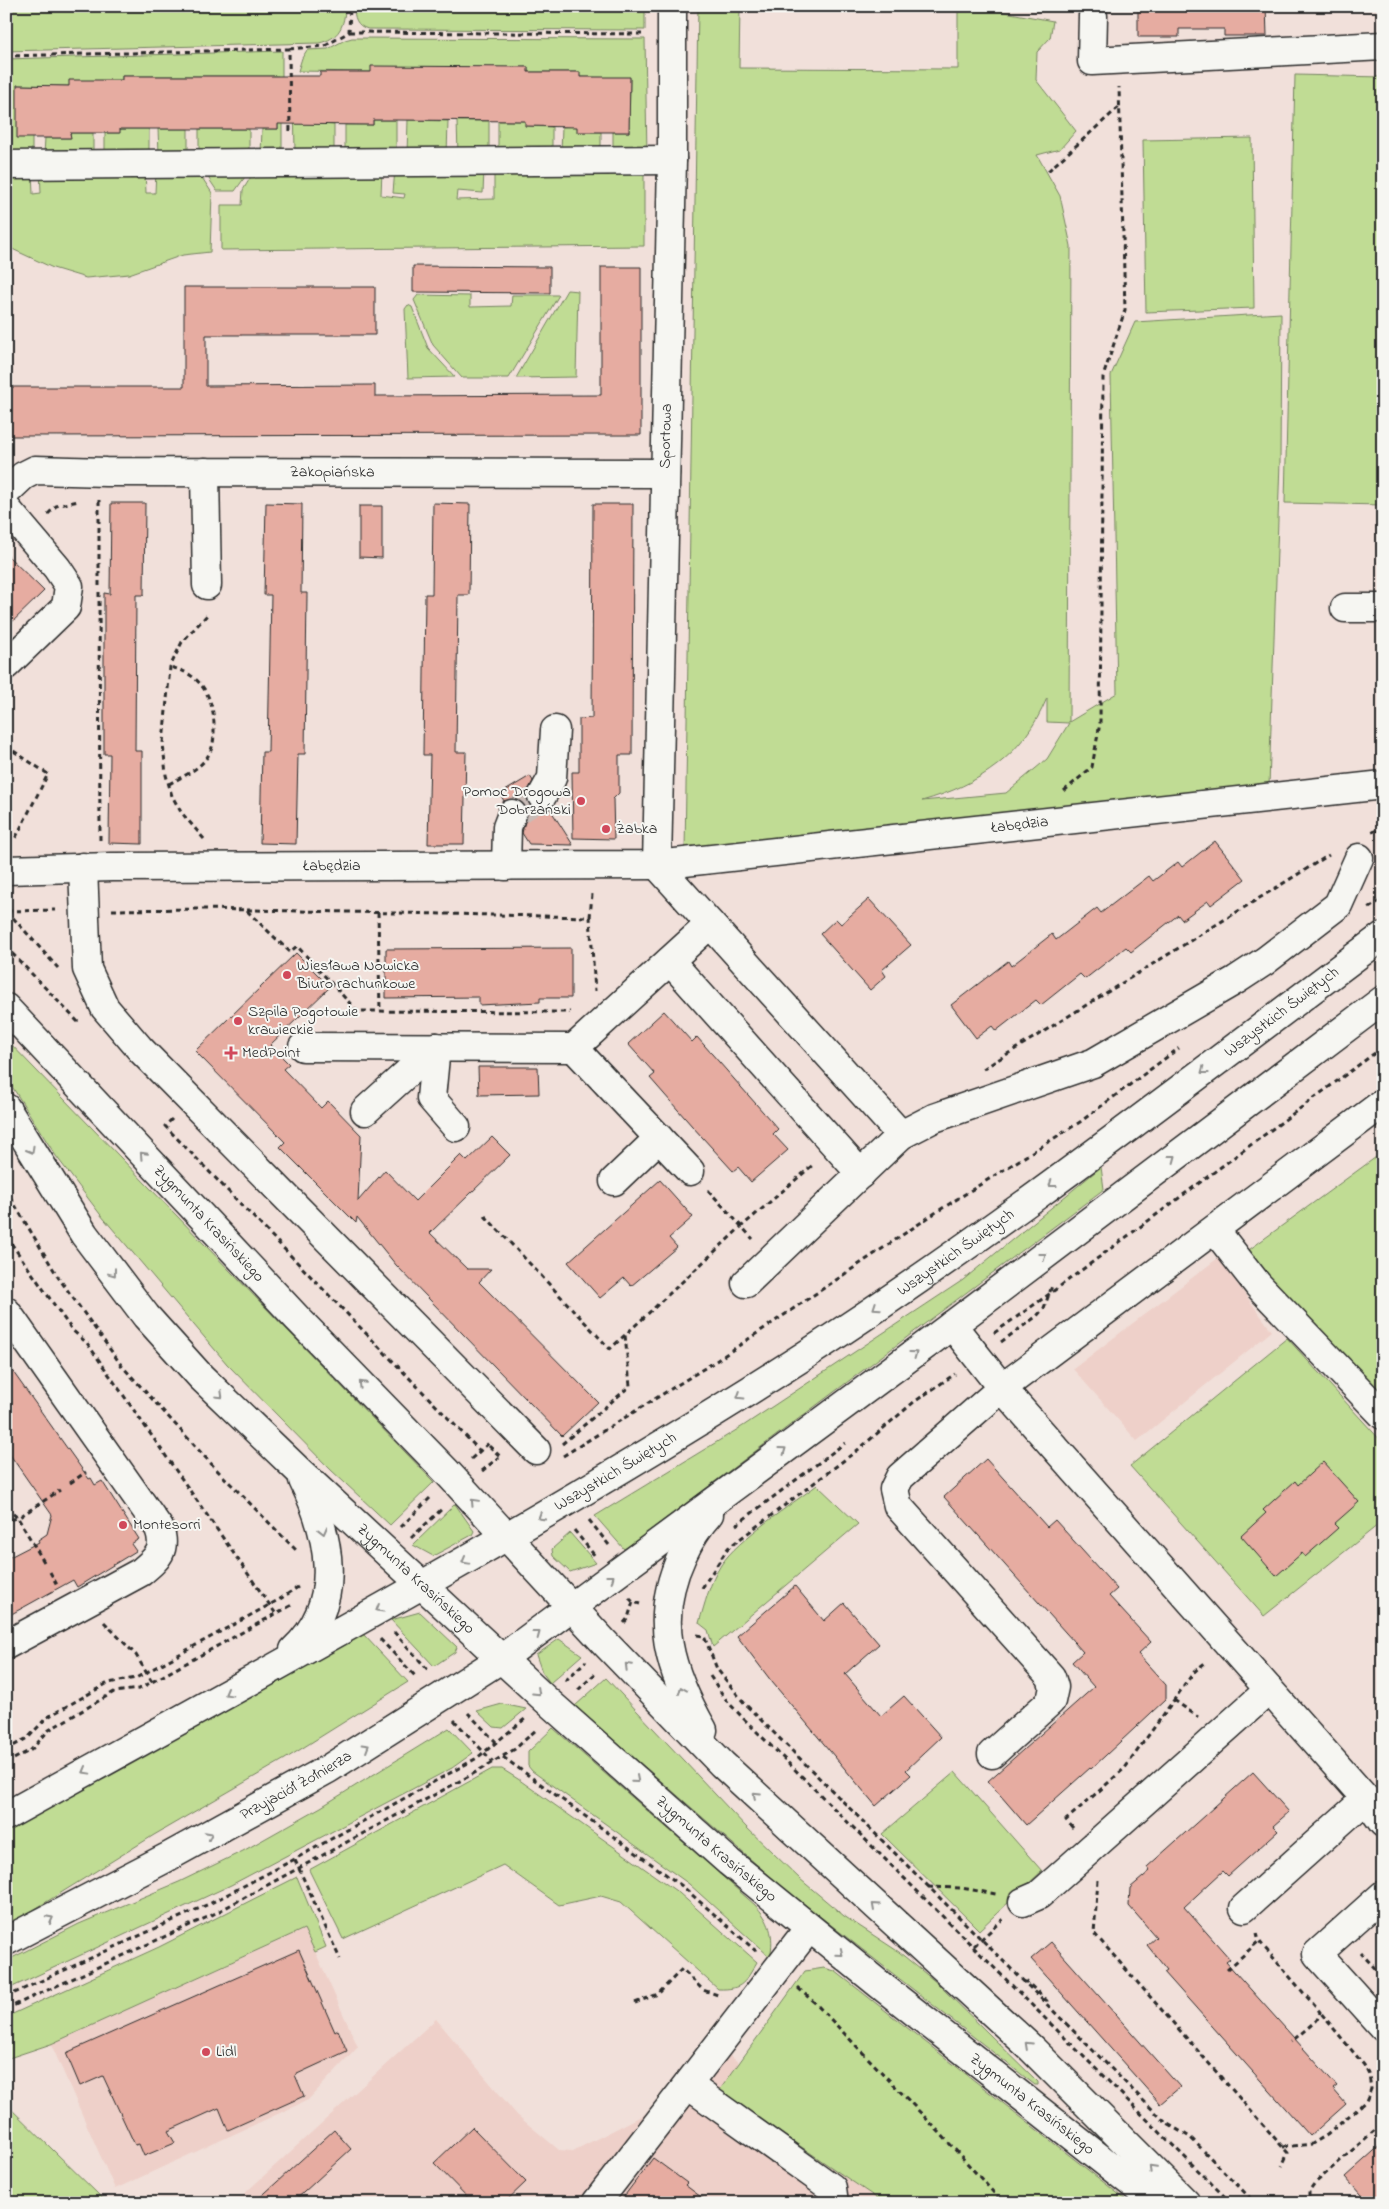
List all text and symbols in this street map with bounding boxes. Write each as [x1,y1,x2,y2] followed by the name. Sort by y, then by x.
[653,403,679,469] street label: Sportowa
[290,460,375,484] street label: Zakopiańska
[463,780,571,822] place label: Pomoc Drogowa Dobrzański
[575,795,587,807] marker: Pomoc Drogowa Dobrzański
[989,810,1050,840] street label: Łabędzia
[616,817,657,841] place label: Żabka
[600,823,612,835] marker: Żabka
[302,854,361,878] street label: Łabędzia
[296,954,419,996] place label: Wiesława Nowicka Biuro rachunkowe
[1219,961,1344,1064] street label: Wszystkich Świętych
[281,969,293,981] marker: Wiesława Nowicka Biuro rachunkowe
[248,1000,359,1042] place label: Szpila Pogotowie krawieckie
[232,1015,244,1027] marker: Szpila Pogotowie krawieckie
[242,1041,301,1065] place label: MedPoint
[224,1046,238,1060] marker: MedPoint
[1201,1065,1210,1073] one-way arrow
[24,1145,34,1154] one-way arrow
[140,1151,149,1160] one-way arrow
[1167,1155,1177,1164] one-way arrow
[147,1160,270,1288] street label: Zygmunta Krasińskiego
[1048,1178,1058,1187] one-way arrow
[892,1203,1020,1303] street label: Wszystkich Świętych
[1037,1253,1047,1262] one-way arrow
[107,1267,115,1276] one-way arrow
[872,1301,882,1310] one-way arrow
[908,1351,918,1360] one-way arrow
[359,1381,368,1390] one-way arrow
[214,1389,223,1398] one-way arrow
[736,1390,745,1400] one-way arrow
[550,1426,681,1518] street label: Wszystkich Świętych
[777,1447,787,1456] one-way arrow
[471,1498,480,1507] one-way arrow
[538,1510,547,1520] one-way arrow
[133,1513,201,1537] place label: Montesorri
[351,1518,480,1640] street label: Zygmunta Krasińskiego
[117,1519,129,1531] marker: Montesorri
[317,1526,328,1535] one-way arrow
[462,1554,471,1564] one-way arrow
[605,1575,615,1584] one-way arrow
[375,1603,384,1613] one-way arrow
[531,1631,540,1639] one-way arrow
[625,1662,634,1671] one-way arrow
[225,1686,234,1696] one-way arrow
[532,1686,541,1695] one-way arrow
[678,1686,689,1695] one-way arrow
[360,1743,369,1753] one-way arrow
[236,1745,357,1827] street label: Przyjaciół Żołnierza
[82,1765,91,1775] one-way arrow
[630,1774,639,1783] one-way arrow
[650,1790,782,1908] street label: Zygmunta Krasińskiego
[753,1792,762,1801] one-way arrow
[204,1831,213,1841] one-way arrow
[871,1903,880,1912] one-way arrow
[44,1915,53,1925] one-way arrow
[834,1947,843,1955] one-way arrow
[216,2040,237,2064] place label: Lidl
[1024,2042,1033,2051] one-way arrow
[200,2046,212,2058] marker: Lidl
[964,2047,1100,2161] street label: Zygmunta Krasińskiego
[1149,2165,1158,2174] one-way arrow

